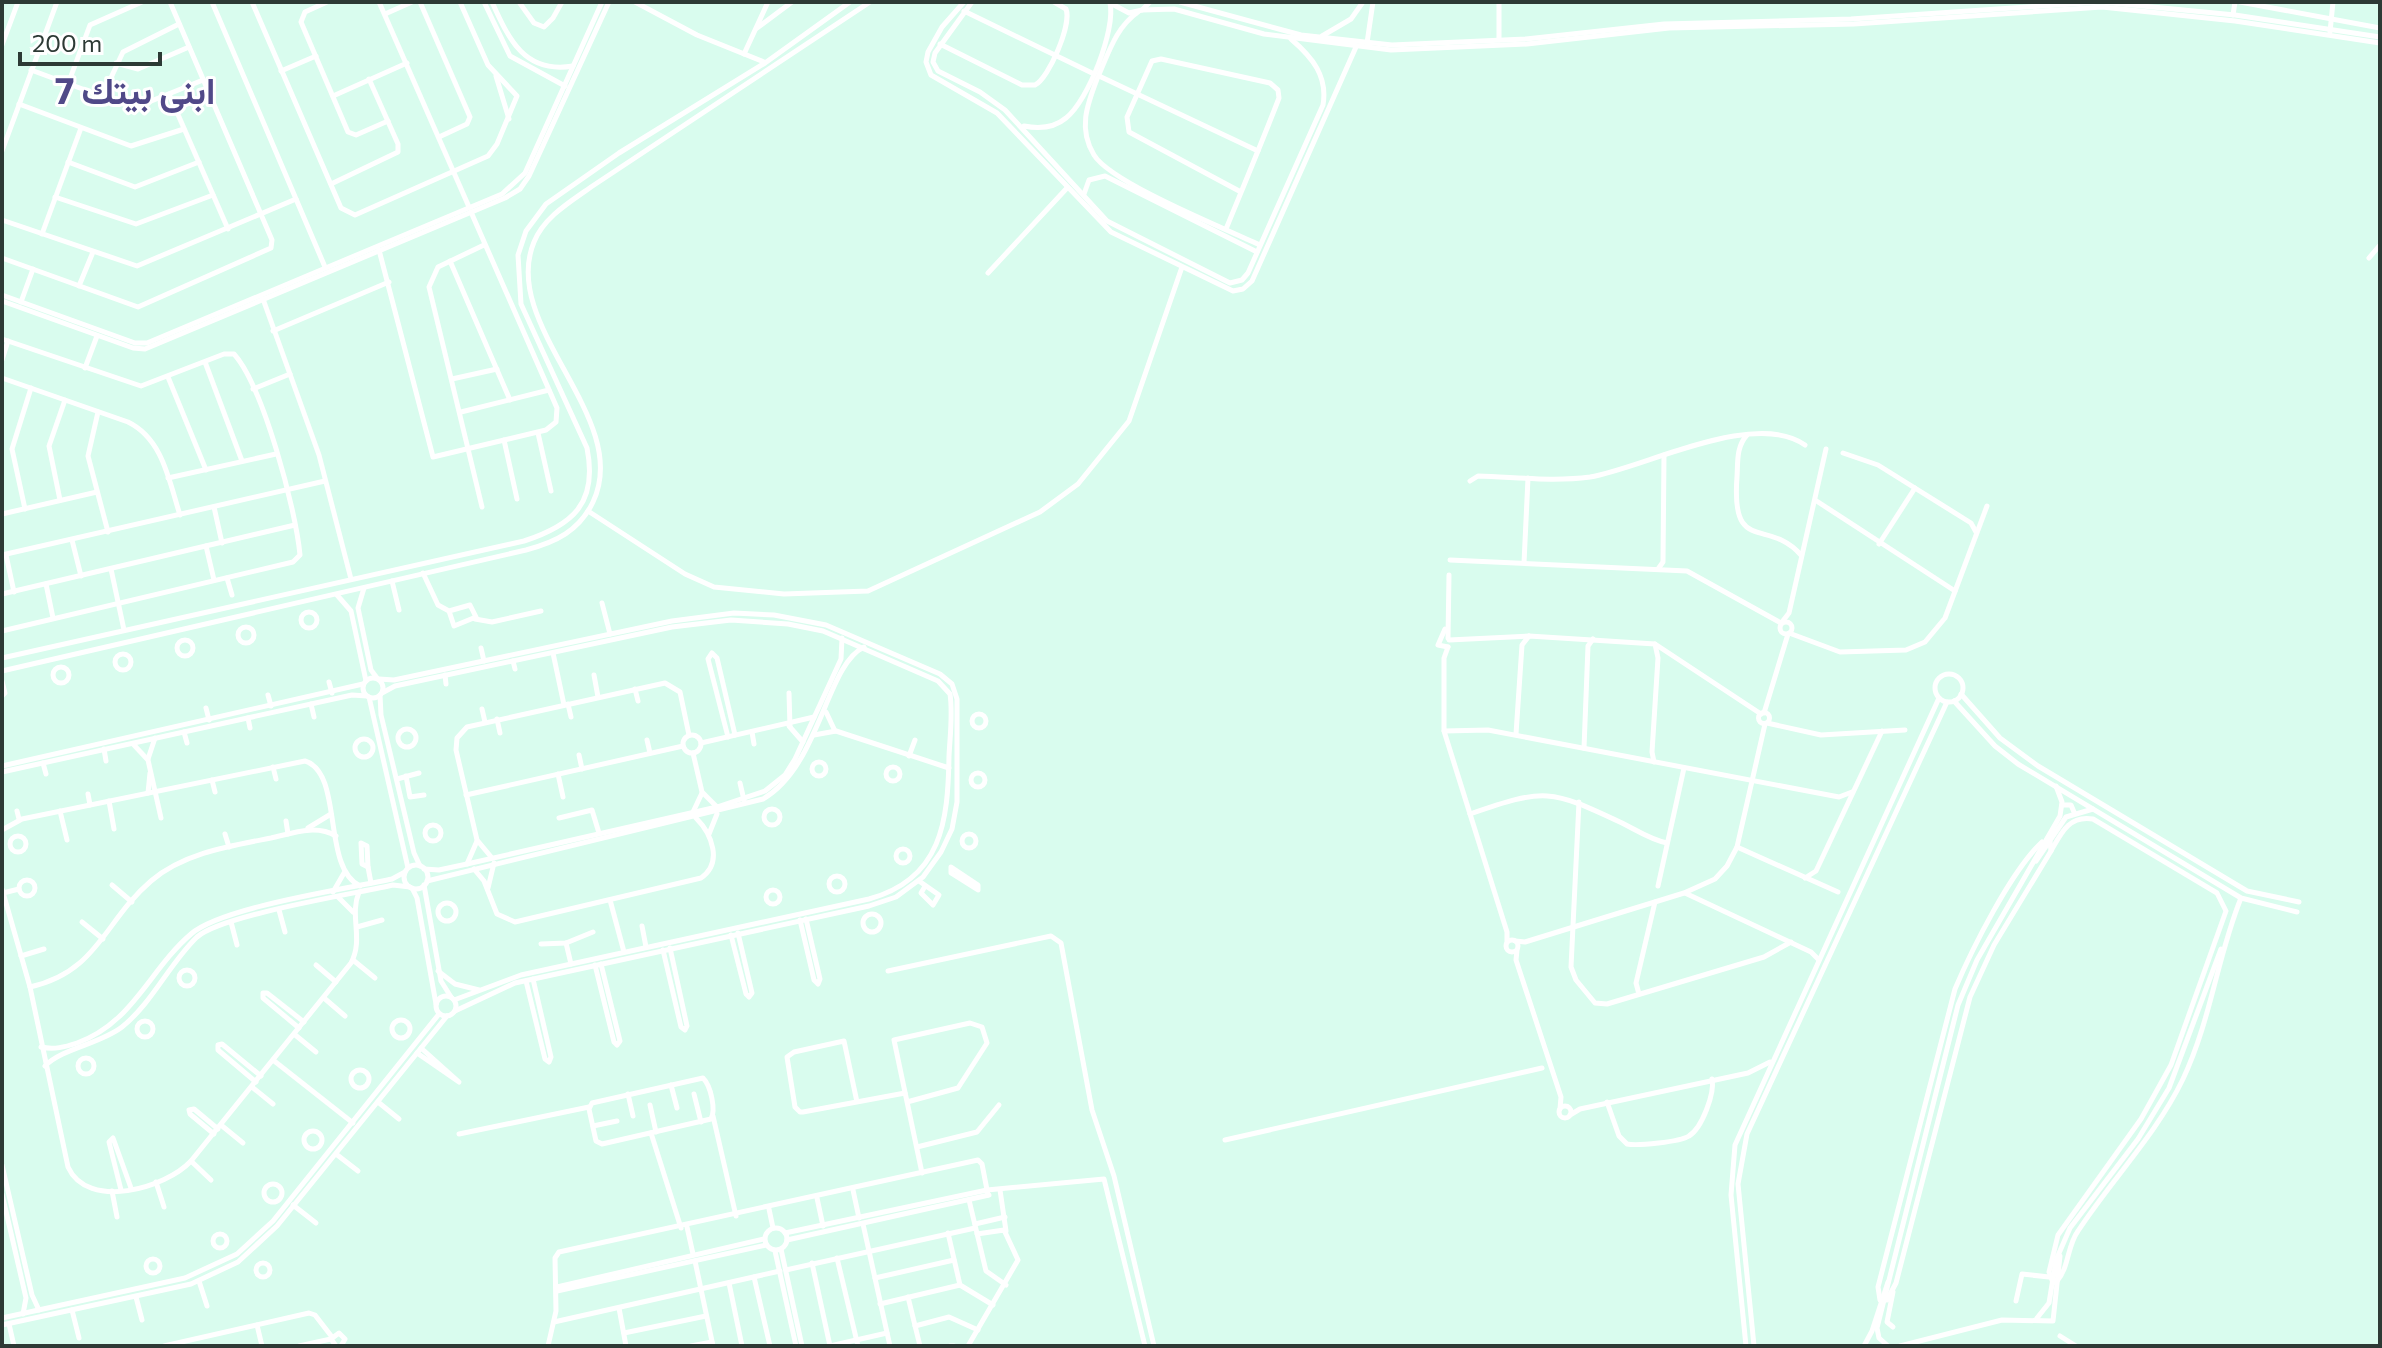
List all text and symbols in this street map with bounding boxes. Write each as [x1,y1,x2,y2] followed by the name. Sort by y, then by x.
[20,16,160,66] scale bar
[32,28,102,57] text: 200 m
[55,67,215,113] district label: ابنى بيتك 7

